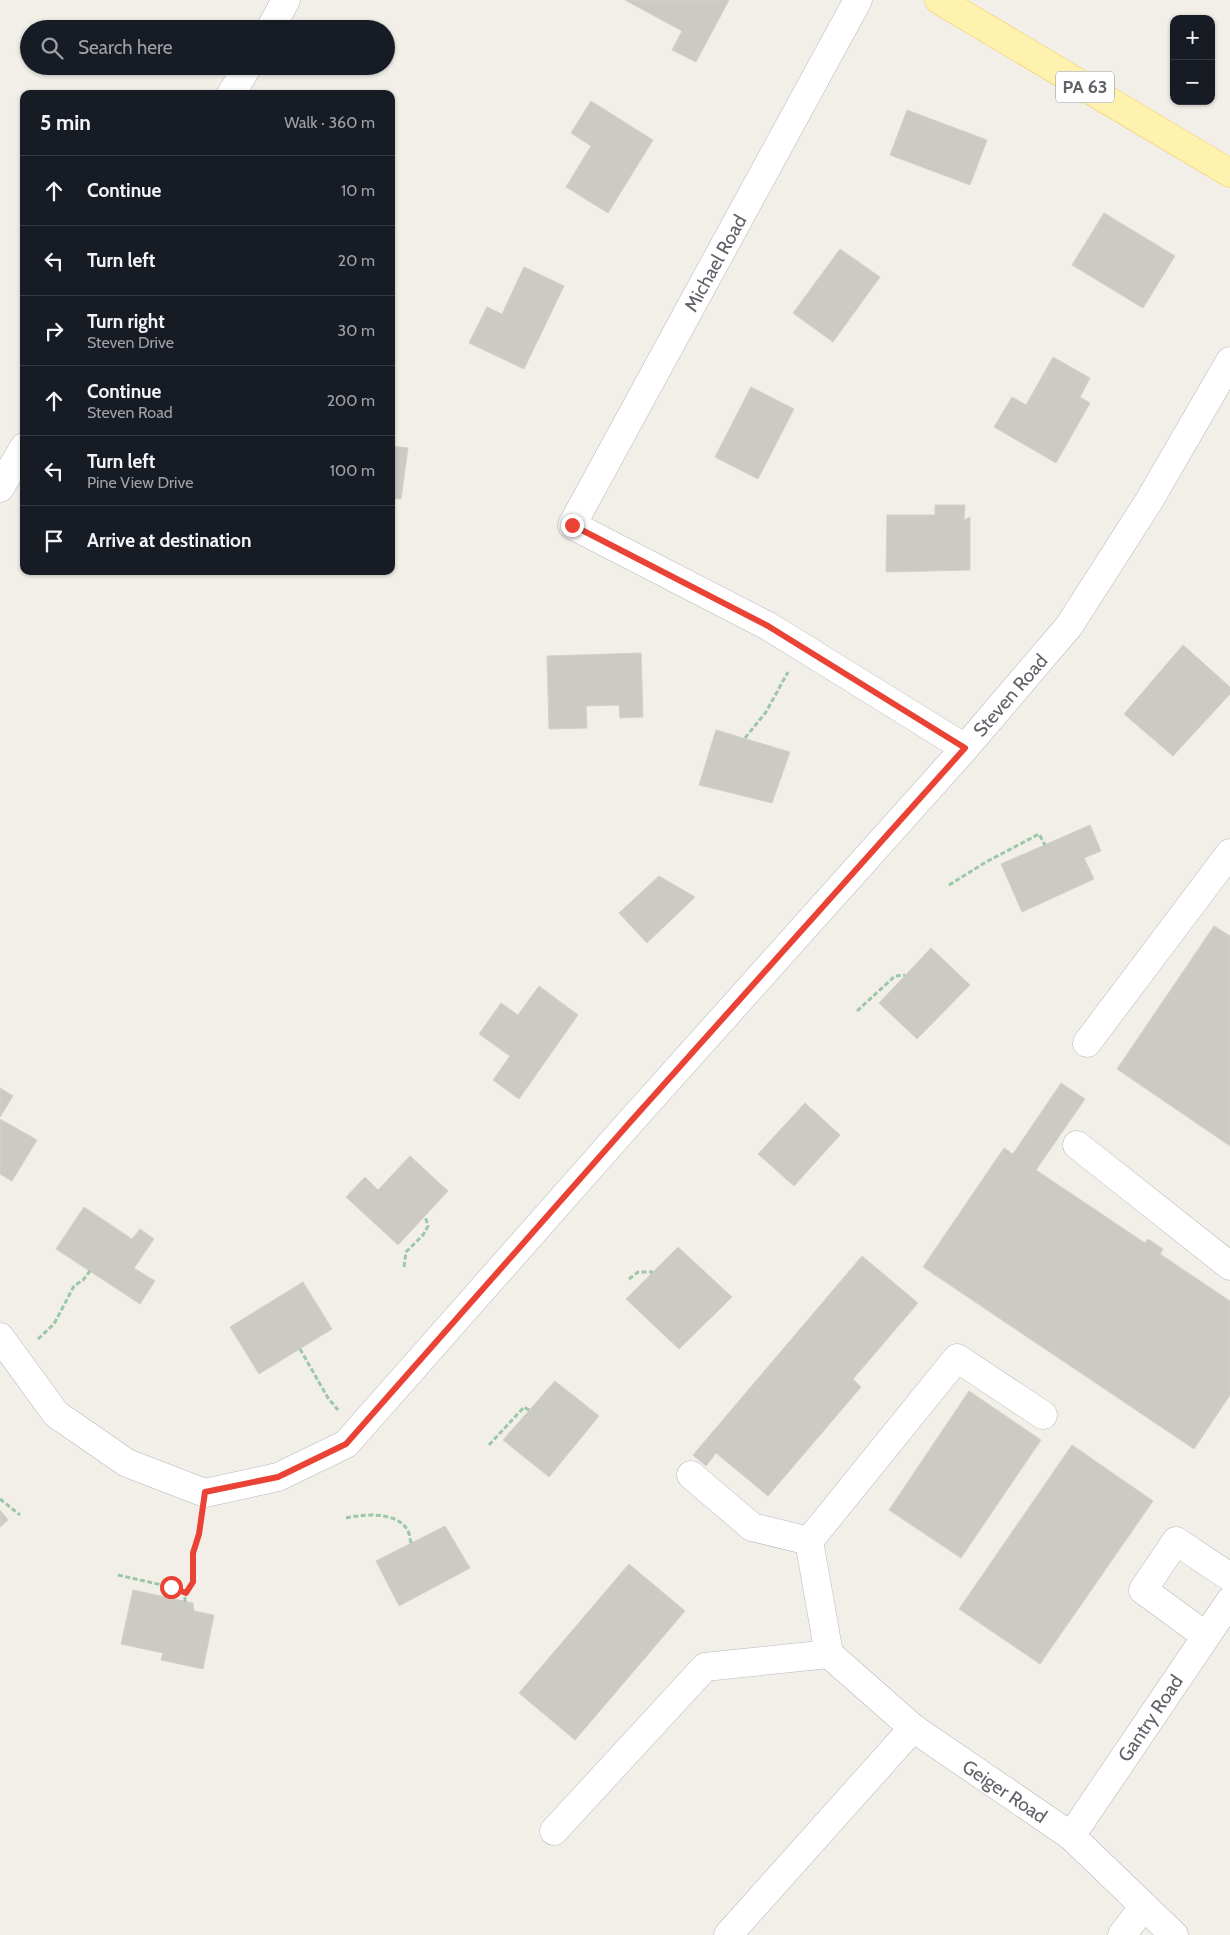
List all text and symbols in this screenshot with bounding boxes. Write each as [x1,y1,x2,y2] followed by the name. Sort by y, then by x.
[1170,15,1215,105] map controls
[1170,15,1215,60] button: +
[20,20,395,75] search box
[38,34,66,62] icon: search
[78,36,172,59] text: Search here
[1170,60,1215,105] button: −
[1056,72,1114,102] road number: PA 63
[40,110,91,135] text: 5 min
[284,113,375,132] text: Walk · 360 m
[40,177,68,205] icon: ahead
[87,179,161,202] text: Continue
[341,181,375,200] text: 10 m
[679,211,751,316] street label: Michael Road
[40,247,68,275] icon: left
[87,249,155,272] text: Turn left
[338,251,375,270] text: 20 m
[87,310,165,333] text: Turn right
[40,317,68,345] icon: right
[338,321,375,340] text: 30 m
[87,333,174,352] text: Steven Drive
[87,380,161,403] text: Continue
[40,387,68,415] icon: ahead
[327,391,375,410] text: 200 m
[87,403,173,422] text: Steven Road
[87,450,155,473] text: Turn left
[40,457,68,485] icon: left
[330,461,375,480] text: 100 m
[87,473,193,492] text: Pine View Drive
[561,514,584,537] route end
[40,527,68,555] icon: arrive
[87,529,251,552] text: Arrive at destination
[968,649,1052,741] street label: Steven Road
[160,1576,183,1599] route start
[1113,1670,1188,1766] street label: Gantry Road
[958,1755,1051,1828] street label: Geiger Road

